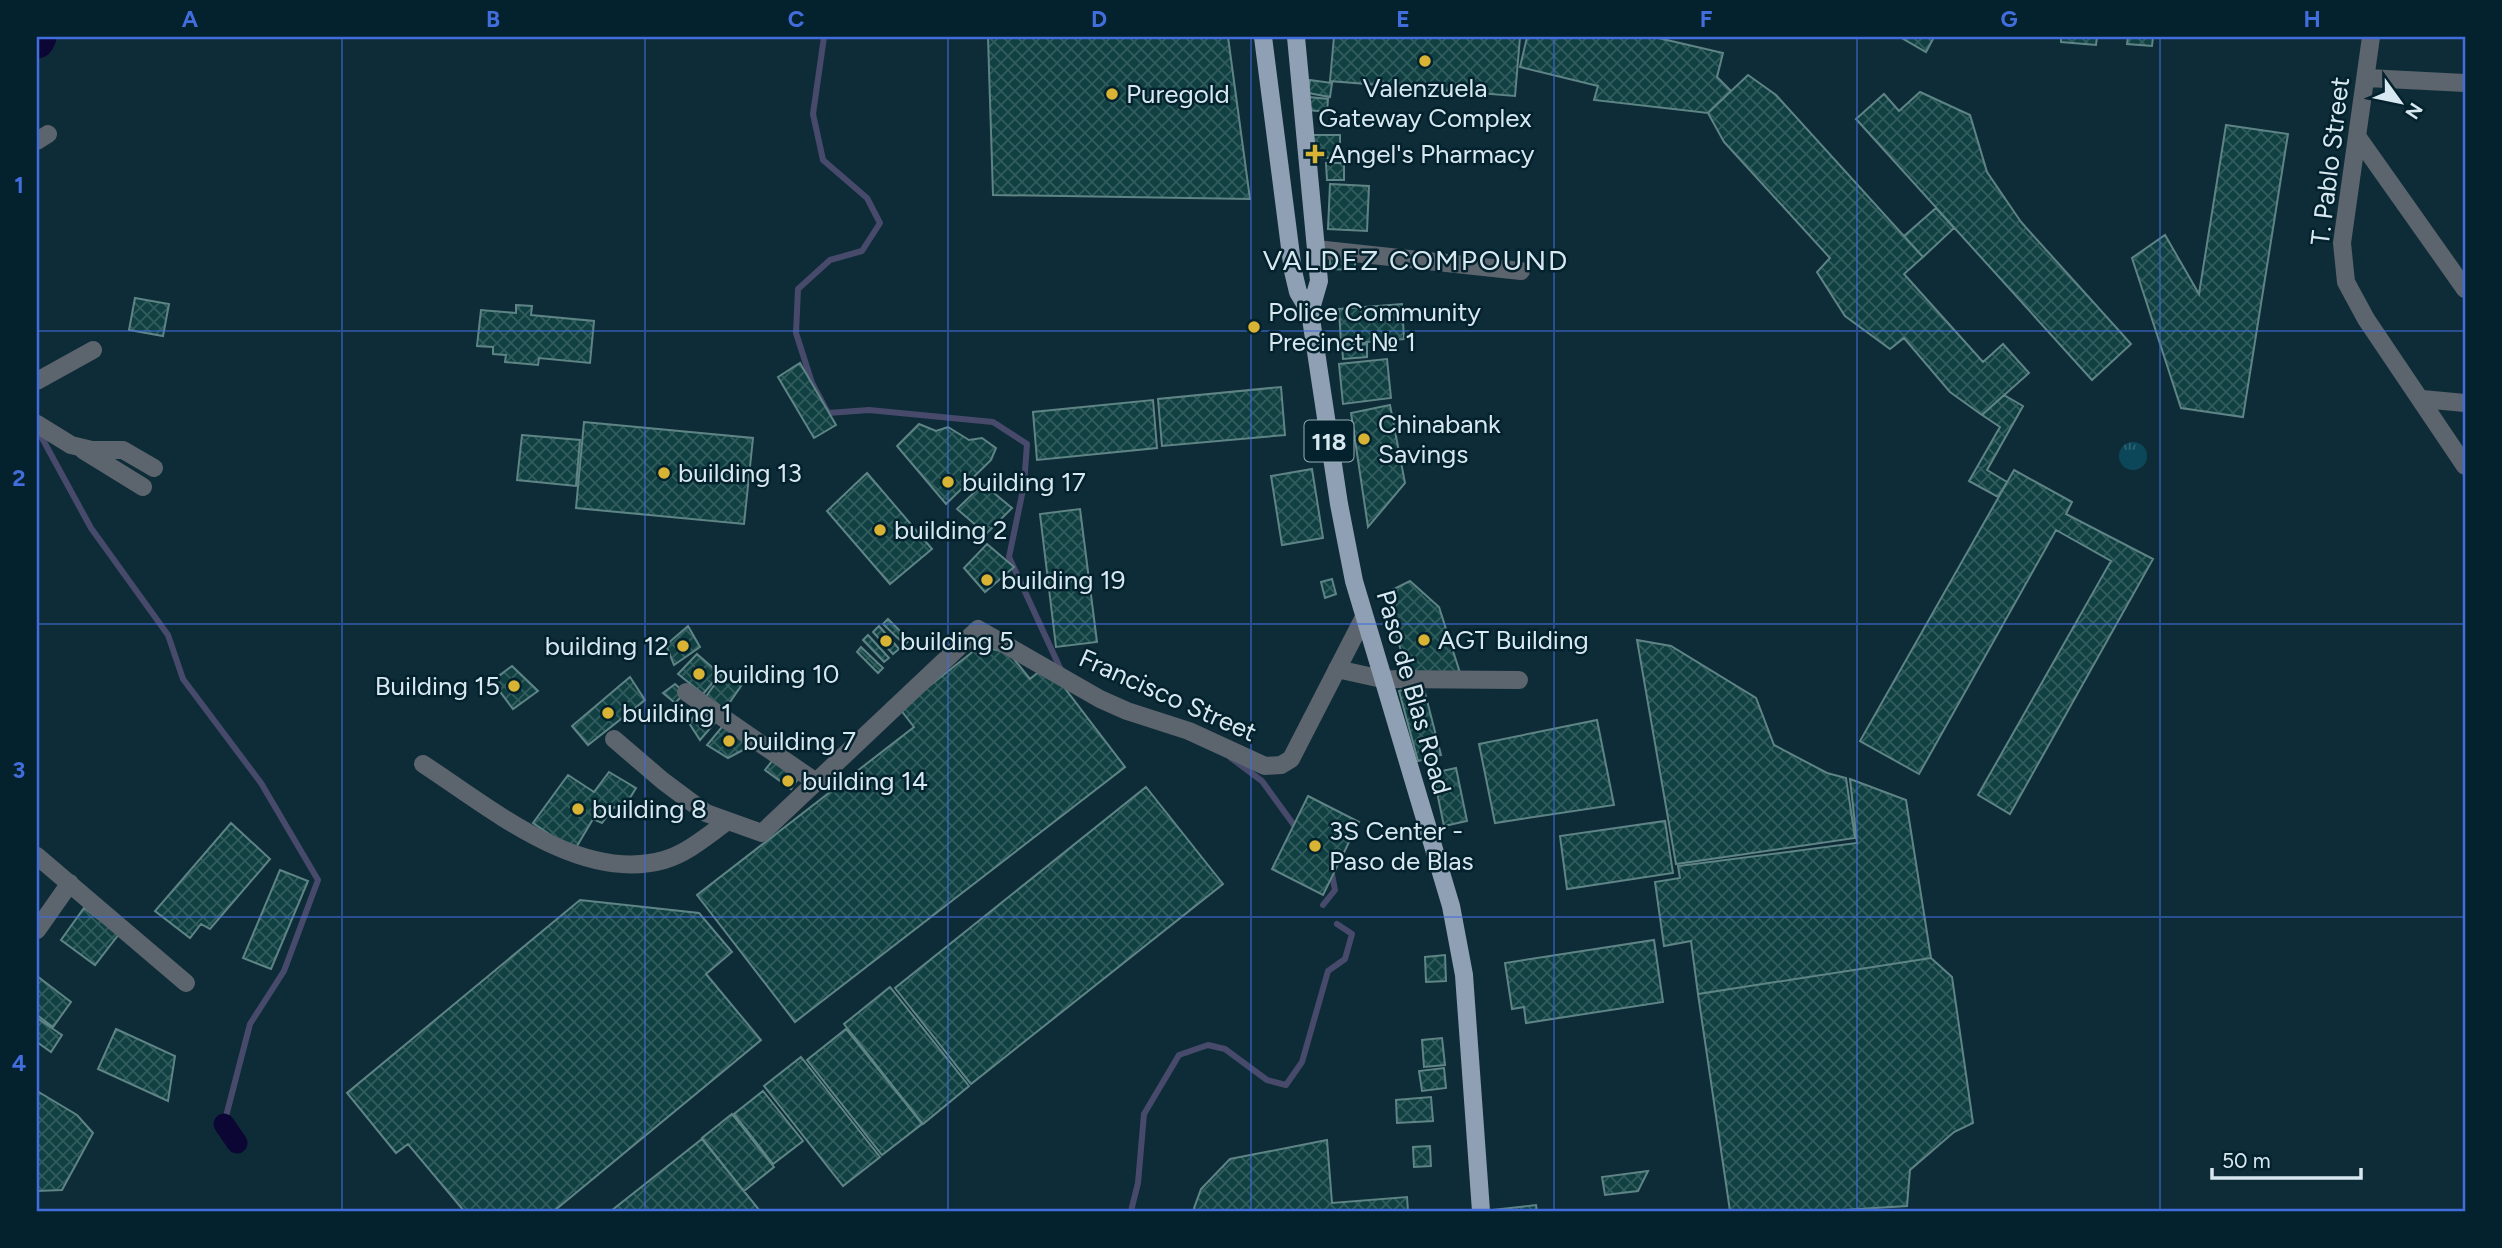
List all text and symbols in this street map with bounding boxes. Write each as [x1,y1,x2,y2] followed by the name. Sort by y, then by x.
[182,5,199,33] text: A
[486,5,500,33] text: B
[788,5,805,33] text: C
[1091,5,1107,33] text: D
[1396,5,1410,33] text: E
[1700,5,1713,33] text: F
[2000,5,2018,33] text: G
[2303,5,2321,33] text: H
[1417,53,1433,69] marker: Valenzuela Gateway Complex
[2366,66,2436,136] north arrow
[1318,72,1532,134] place label: Valenzuela Gateway Complex
[2304,75,2356,247] street label: T. Pablo Street
[1126,78,1230,110] place label: Puregold
[1104,86,1120,102] marker: Puregold
[2400,99,2427,123] text: N
[1329,138,1535,170] place label: Angel's Pharmacy
[1307,146,1323,162] marker: Angel's Pharmacy
[14,171,24,199] text: 1
[1263,243,1569,277] district label: VALDEZ COMPOUND
[1268,296,1481,358] place label: Police Community Precinct № 1
[1246,319,1262,335] marker: Police Community Precinct № 1
[1378,408,1501,470] place label: Chinabank Savings
[1304,420,1354,462] road number: 118
[1356,431,1372,447] marker: Chinabank Savings
[678,457,802,489] place label: building 13
[12,464,26,492] text: 2
[656,465,672,481] marker: building 13
[962,466,1086,498] place label: building 17
[940,474,956,490] marker: building 17
[894,514,1008,546] place label: building 2
[872,522,888,538] marker: building 2
[1001,564,1125,596] place label: building 19
[979,572,995,588] marker: building 19
[1370,586,1458,798] street label: Paso de Blas Road
[1438,624,1589,656] place label: AGT Building
[900,625,1014,657] place label: building 5
[545,630,669,662] place label: building 12
[1416,632,1432,648] marker: AGT Building
[878,633,894,649] marker: building 5
[675,638,691,654] marker: building 12
[1074,642,1262,749] street label: Francisco Street
[713,658,839,690] place label: building 10
[691,666,707,682] marker: building 10
[375,670,500,702] place label: Building 15
[506,678,522,694] marker: Building 15
[622,697,732,729] place label: building 1
[600,705,616,721] marker: building 1
[743,725,856,757] place label: building 7
[721,733,737,749] marker: building 7
[13,756,25,784] text: 3
[802,765,928,797] place label: building 14
[780,773,796,789] marker: building 14
[592,793,707,825] place label: building 8
[570,801,586,817] marker: building 8
[1329,815,1474,877] place label: 3S Center - Paso de Blas
[1307,838,1323,854] marker: 3S Center - Paso de Blas
[12,1049,26,1077] text: 4
[2212,1136,2360,1180] scale bar
[2222,1148,2271,1173] text: 50 m

